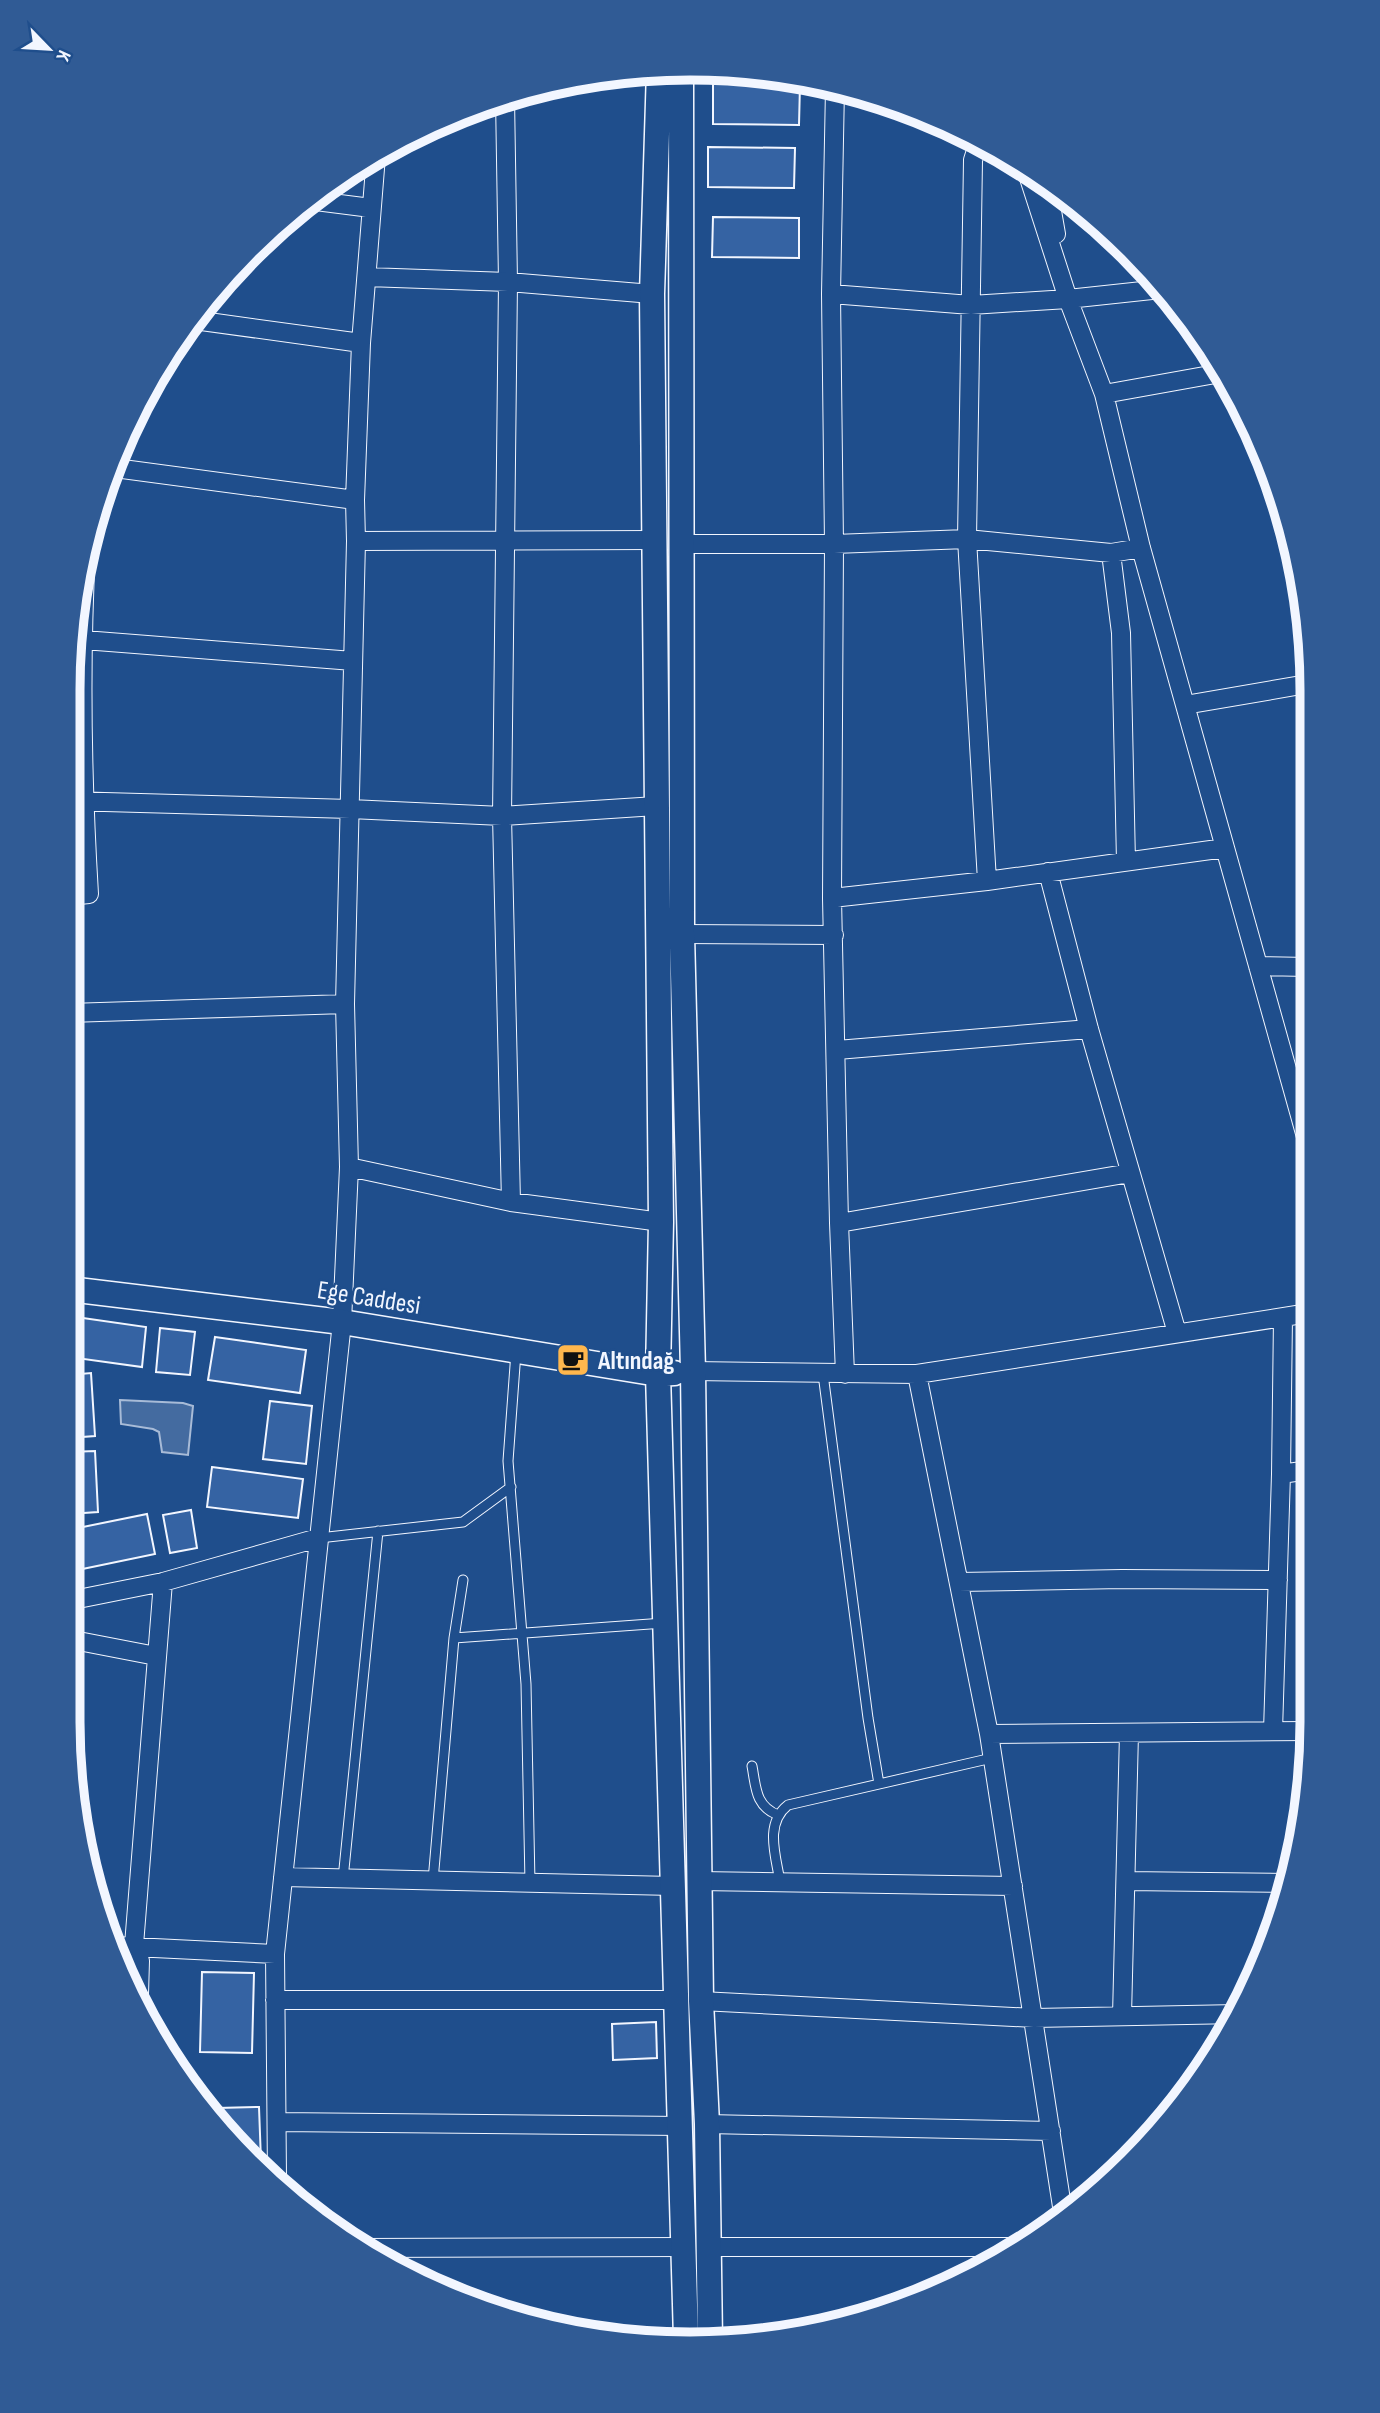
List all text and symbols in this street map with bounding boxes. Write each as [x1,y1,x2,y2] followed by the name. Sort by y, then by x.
[14,14,84,84] north arrow
[50,46,75,65] text: K
[315,1275,423,1322] street label: Ege Caddesi
[554,1341,592,1379] cafe icon: Altındağ
[597,1346,674,1377] place label: Altındağ

